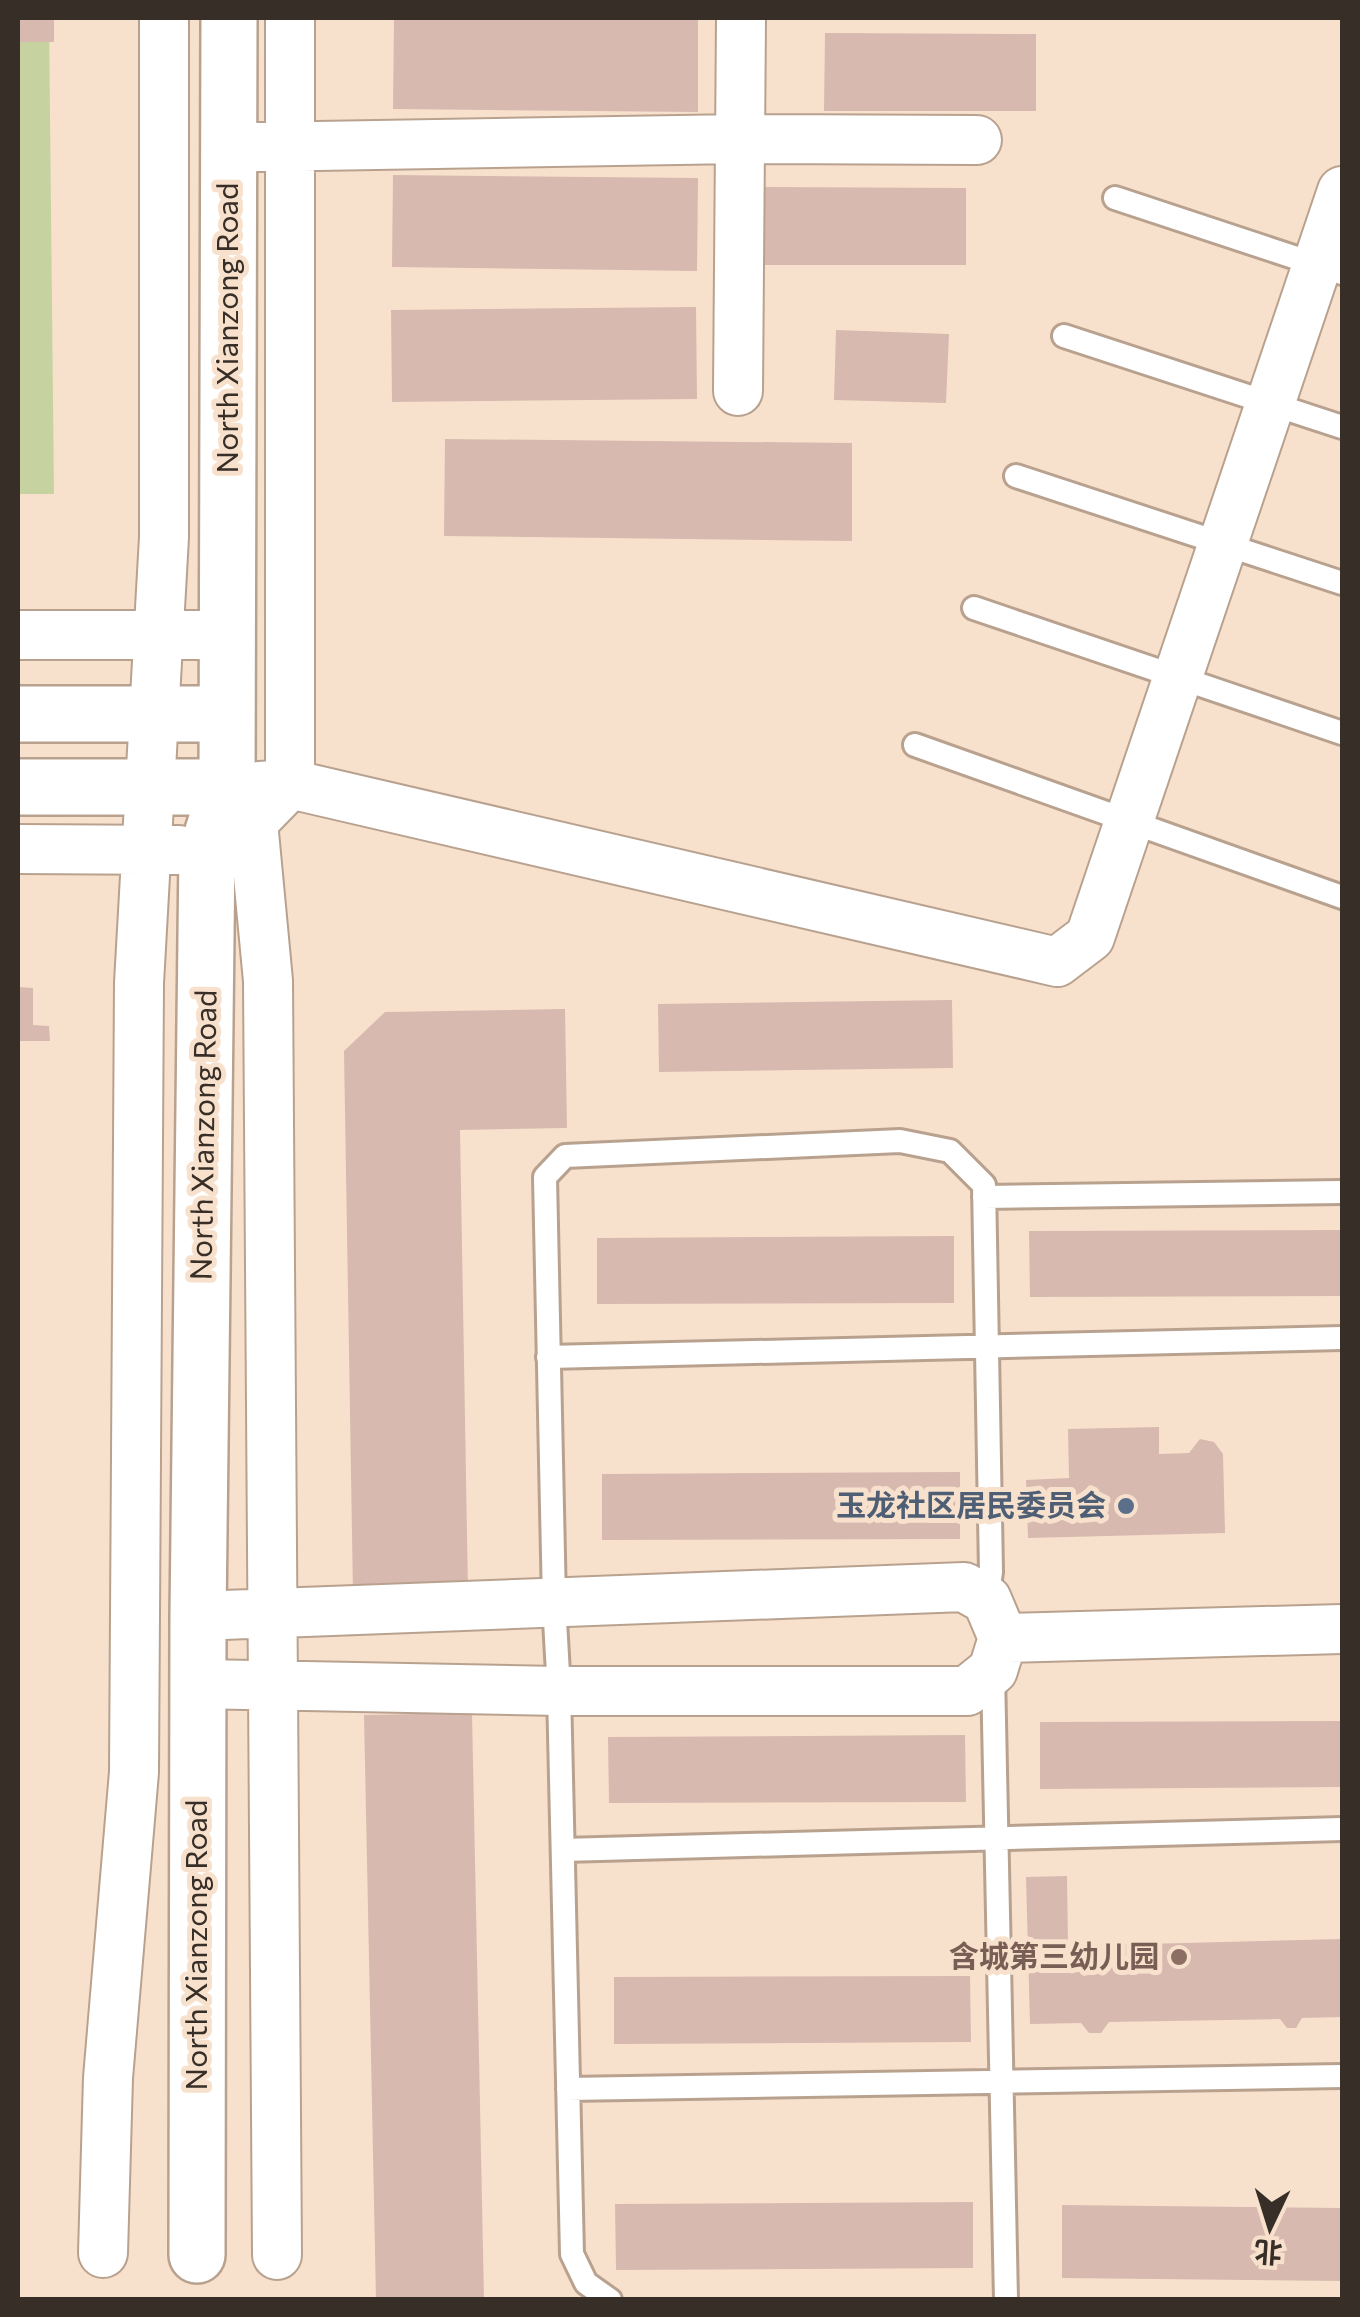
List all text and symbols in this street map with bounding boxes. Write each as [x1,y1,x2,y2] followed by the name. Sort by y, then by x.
[207,183,244,473] street label: North Xianzong Road
[180,989,223,1281] street label: North Xianzong Road
[836,1485,1106,1522] place label: 玉龙社区居民委员会
[1115,1495,1137,1517] marker: 玉龙社区居民委员会
[176,1800,213,2090] street label: North Xianzong Road
[949,1936,1159,1973] place label: 含城第三幼儿园
[1168,1946,1190,1968] marker: 含城第三幼儿园
[1220,2177,1320,2277] north arrow
[1253,2235,1283,2271] text: 北

